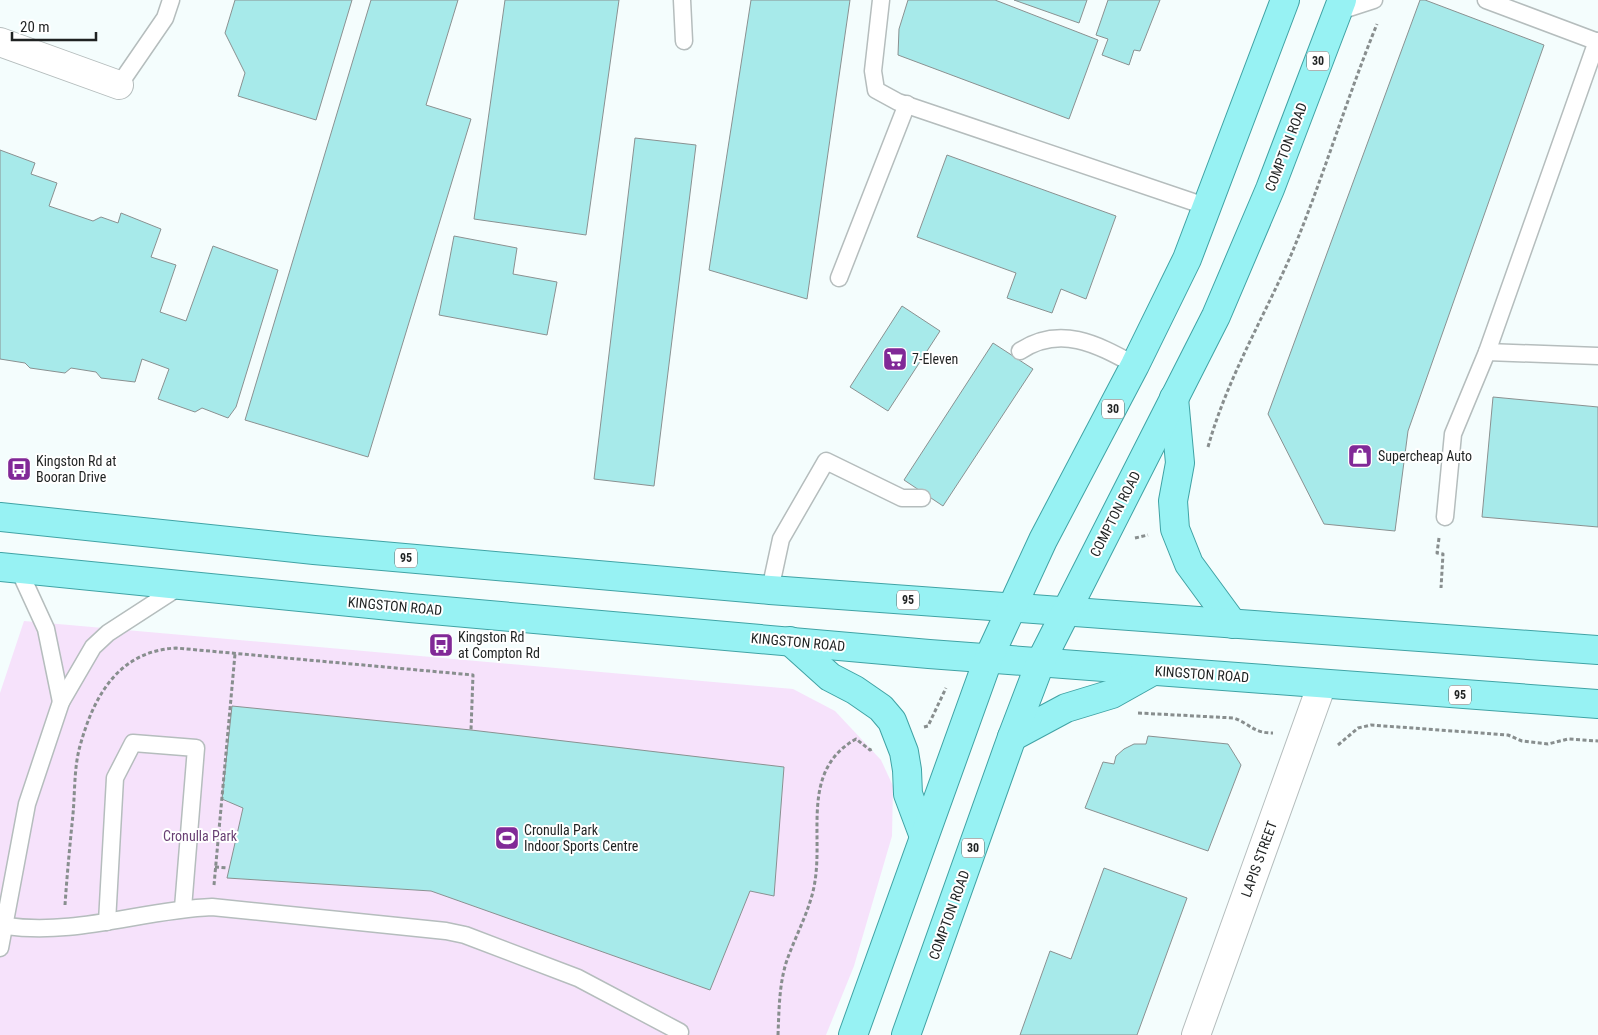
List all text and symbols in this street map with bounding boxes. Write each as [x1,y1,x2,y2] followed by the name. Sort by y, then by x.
[12,10,96,42] scale bar
[20,18,50,36] text: 20 m
[1307,51,1329,70] road number: 30
[1262,100,1310,194] street label: COMPTON ROAD
[882,346,908,372] supermarket icon: 7-Eleven
[912,351,958,367] place label: 7-Eleven
[1102,399,1124,418] road number: 30
[1347,443,1373,469] shop icon: Supercheap Auto
[1378,448,1472,464] place label: Supercheap Auto
[36,453,116,485] place label: Kingston Rd at Booran Drive
[6,456,32,482] bus stop icon: Kingston Rd at Booran Drive
[1087,469,1143,559] street label: COMPTON ROAD
[395,548,417,568] road number: 95
[897,590,919,610] road number: 95
[347,594,443,618] street label: KINGSTON ROAD
[458,629,540,661] place label: Kingston Rd at Compton Rd
[750,630,846,654] street label: KINGSTON ROAD
[428,632,454,658] bus stop icon: Kingston Rd at Compton Rd
[1154,663,1250,685] street label: KINGSTON ROAD
[1449,686,1471,704] road number: 95
[1238,819,1280,899] street label: LAPIS STREET
[524,822,639,854] place label: Cronulla Park Indoor Sports Centre
[494,825,520,851] sports icon: Cronulla Park Indoor Sports Centre
[163,828,238,844] park label: Cronulla Park
[962,838,984,858] road number: 30
[925,868,973,962] street label: COMPTON ROAD

